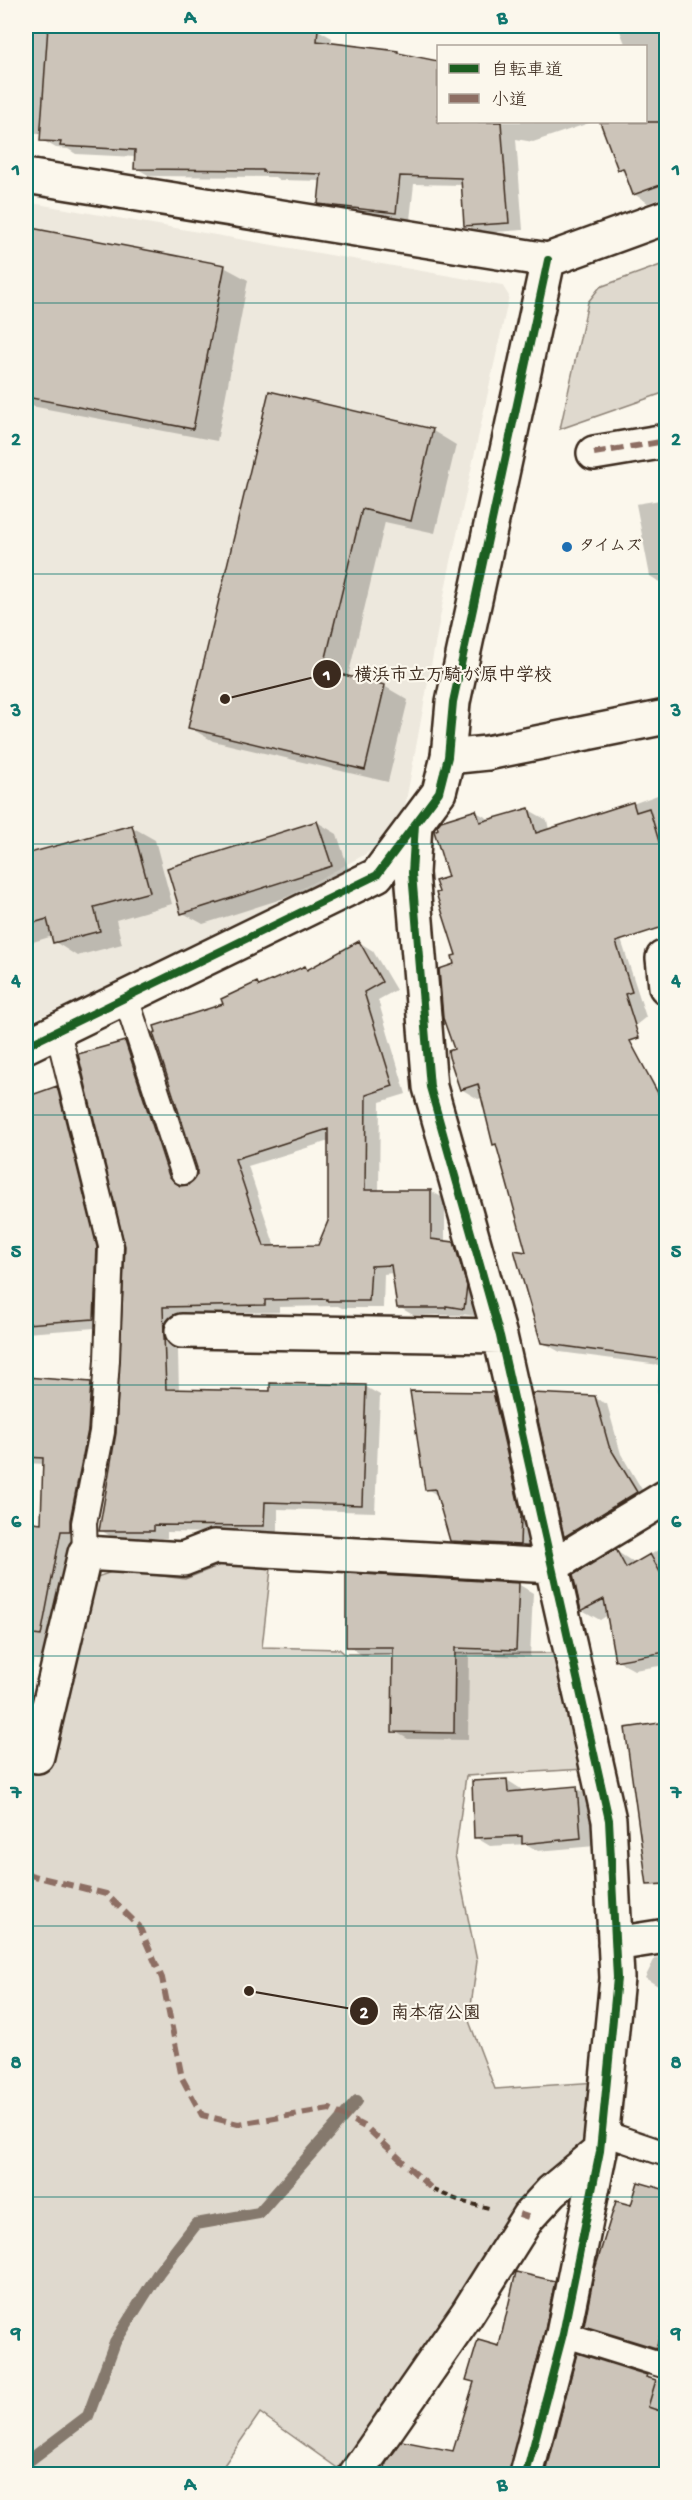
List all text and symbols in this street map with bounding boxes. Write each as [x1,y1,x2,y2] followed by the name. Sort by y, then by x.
[183,8,198,31] text: A
[496,8,508,31] text: B
[437,45,647,123] legend
[491,60,563,82] text: 自転車道
[491,90,527,112] text: 小道
[11,160,20,183] text: 1
[671,160,680,183] text: 1
[11,430,21,453] text: 2
[671,430,681,453] text: 2
[579,538,642,557] place label: タイムズ
[560,540,574,554] marker: タイムズ
[312,656,564,692] callout: 横浜市立万騎が原中学校
[354,665,552,687] text: 横浜市立万騎が原中学校
[322,666,331,687] text: 1
[10,701,21,724] text: 3
[670,701,681,724] text: 3
[10,971,21,994] text: 4
[670,971,681,994] text: 4
[11,1242,22,1265] text: 5
[671,1242,682,1265] text: 5
[11,1512,22,1535] text: 6
[671,1512,682,1535] text: 6
[10,1783,23,1806] text: 7
[670,1783,683,1806] text: 7
[349,1993,493,2029] callout: 南本宿公園
[391,2003,481,2025] text: 南本宿公園
[360,2004,369,2025] text: 2
[11,2053,22,2076] text: 8
[671,2053,682,2076] text: 8
[10,2324,21,2347] text: 9
[670,2324,681,2347] text: 9
[183,2475,198,2498] text: A
[496,2475,508,2498] text: B

